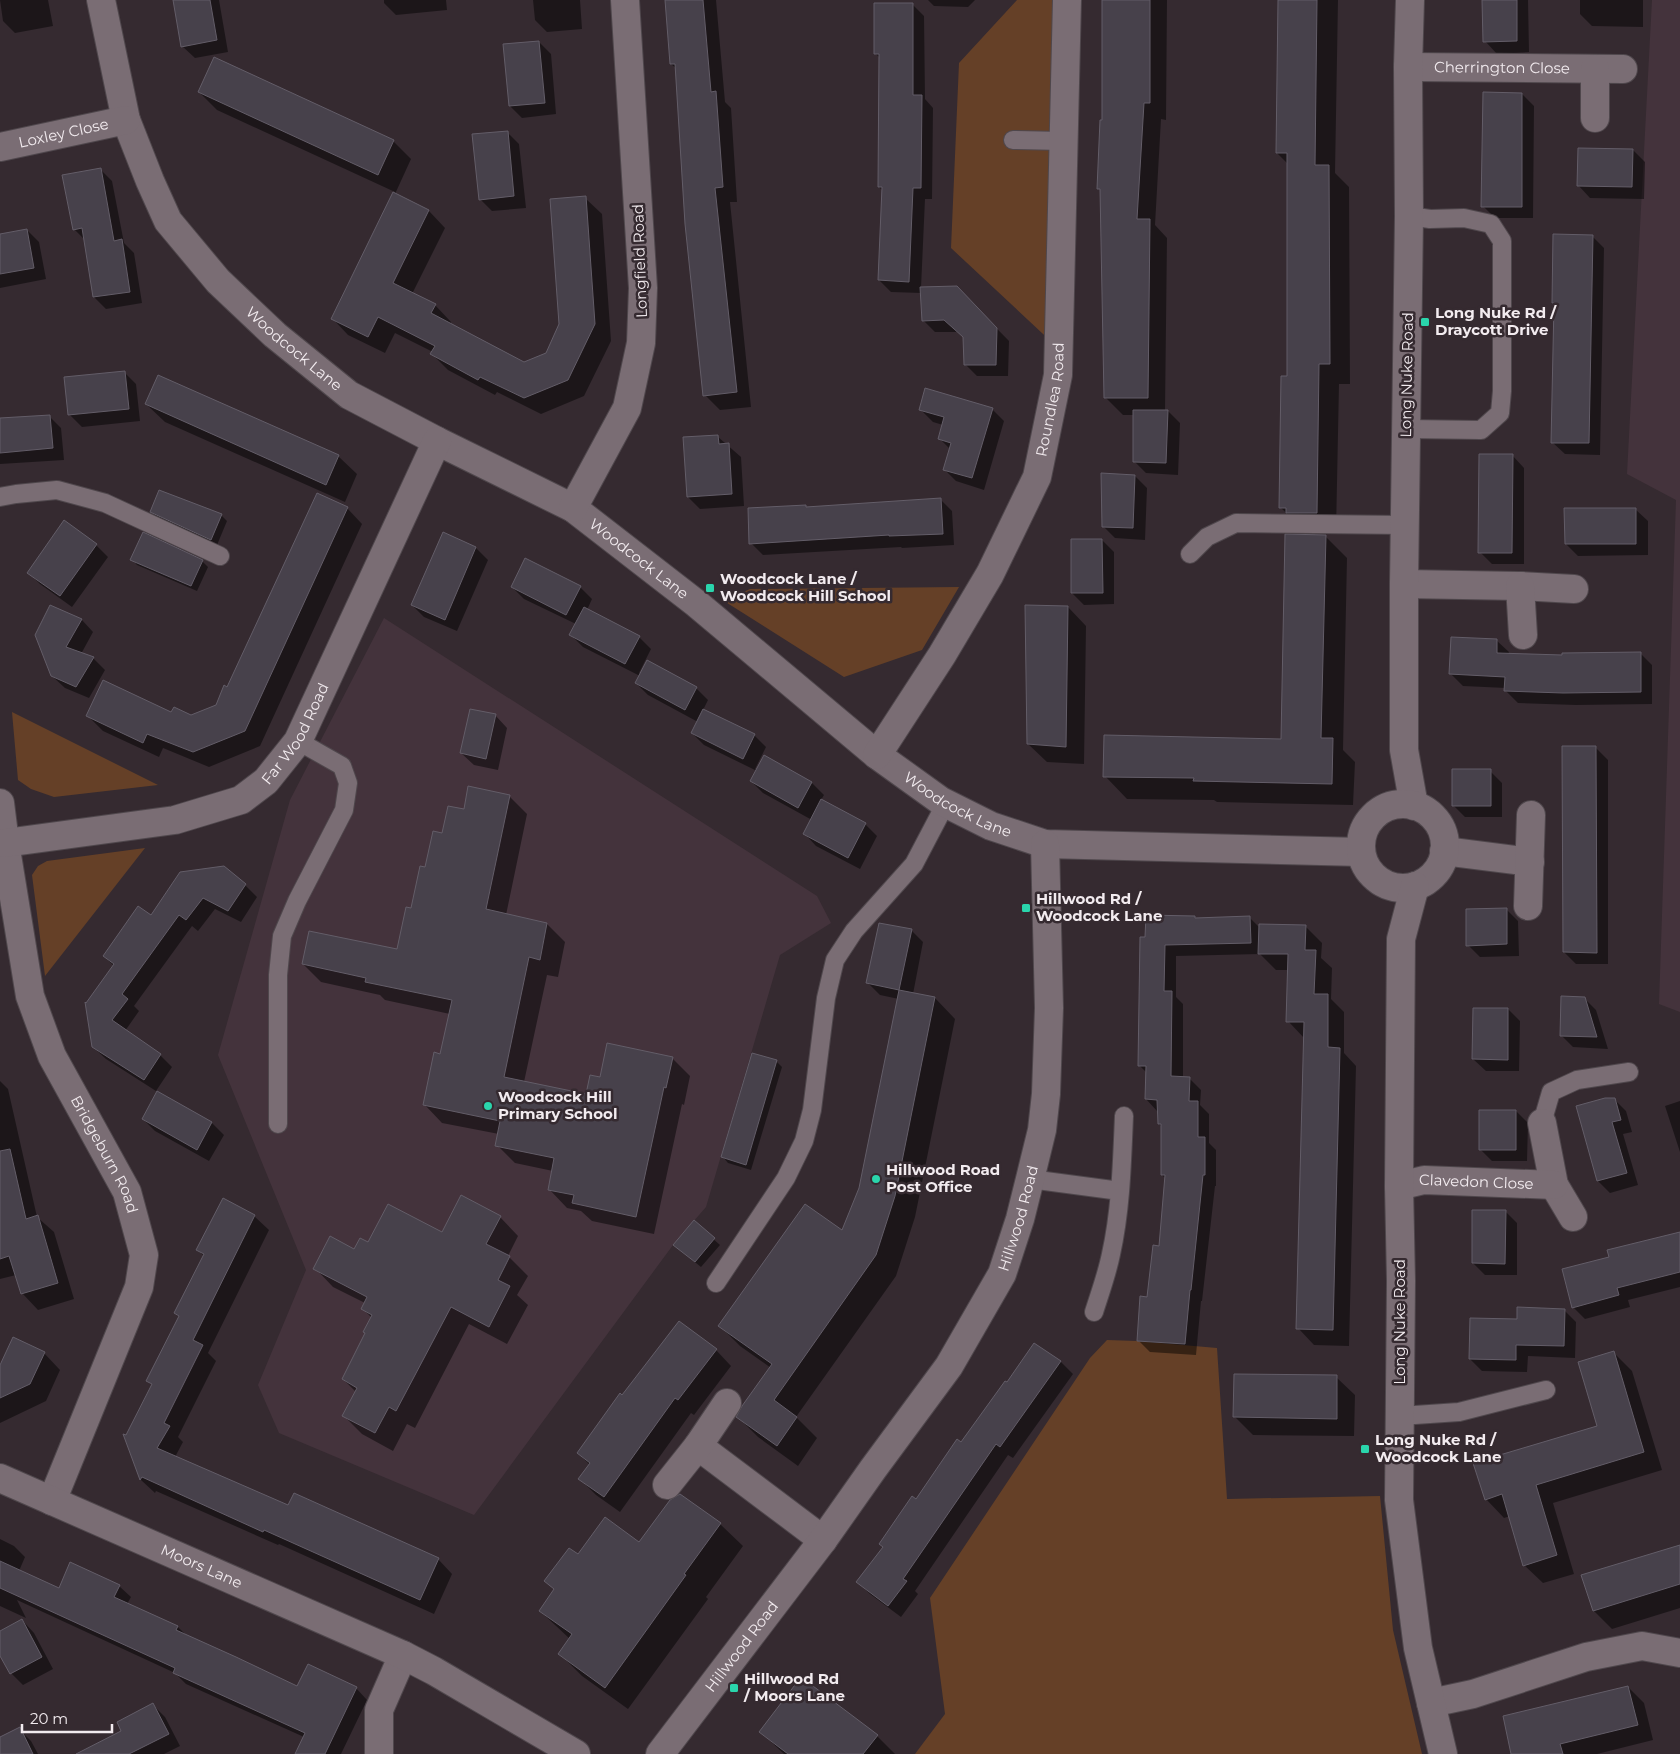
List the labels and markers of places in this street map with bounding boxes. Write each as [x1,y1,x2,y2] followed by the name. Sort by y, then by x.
[1435,303,1557,339] place label: Long Nuke Rd / Draycott Drive
[1419,316,1431,328] marker: Long Nuke Rd / Draycott Drive
[720,569,891,605] place label: Woodcock Lane / Woodcock Hill School
[704,582,716,594] marker: Woodcock Lane / Woodcock Hill School
[1036,889,1162,925] place label: Hillwood Rd / Woodcock Lane
[1020,902,1032,914] marker: Hillwood Rd / Woodcock Lane
[498,1087,617,1123] place label: Woodcock Hill Primary School
[482,1100,494,1112] marker: Woodcock Hill Primary School
[886,1160,1000,1196] place label: Hillwood Road Post Office
[870,1173,882,1185] marker: Hillwood Road Post Office
[1375,1430,1501,1466] place label: Long Nuke Rd / Woodcock Lane
[1359,1443,1371,1455] marker: Long Nuke Rd / Woodcock Lane
[743,1669,845,1705] place label: Hillwood Rd / Moors Lane
[728,1682,740,1694] marker: Hillwood Rd / Moors Lane

